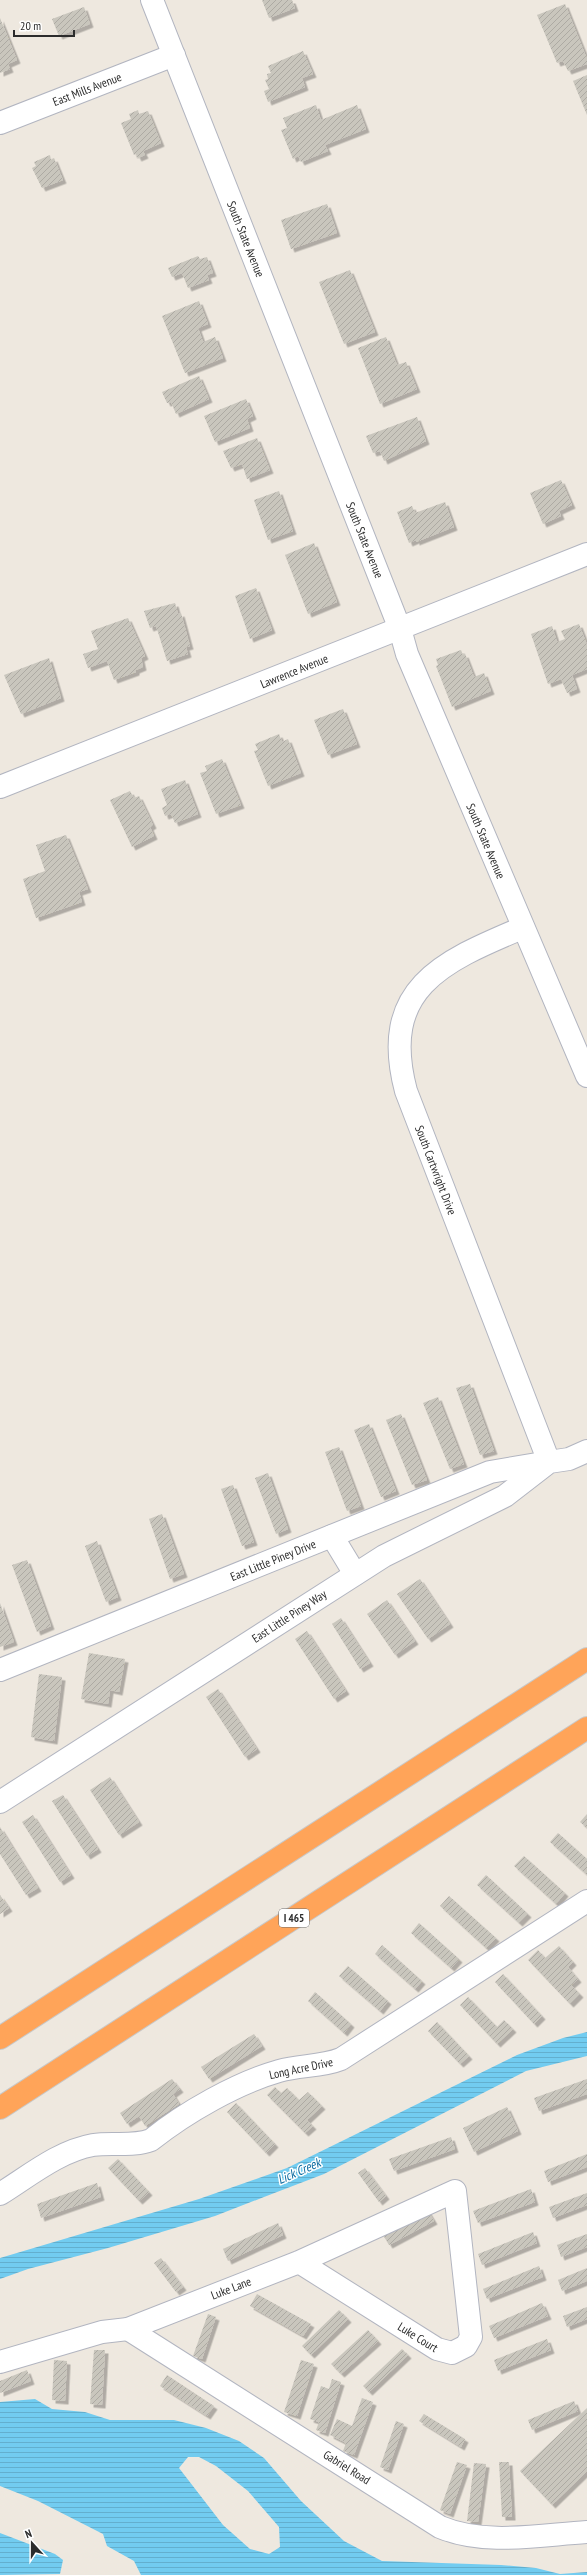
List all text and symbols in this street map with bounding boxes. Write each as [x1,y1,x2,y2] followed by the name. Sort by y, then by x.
[14,12,74,38] scale bar
[20,18,41,33] text: 20 m
[51,69,123,109] street label: East Mills Avenue
[224,199,268,279] street label: South State Avenue
[343,500,387,580] street label: South State Avenue
[258,651,330,691] street label: Lawrence Avenue
[463,801,509,881] street label: South State Avenue
[412,1123,460,1217] street label: South Cartwright Drive
[228,1536,318,1584] street label: East Little Piney Drive
[249,1586,329,1646] street label: East Little Piney Way
[279,1909,309,1927] road number: I 465
[268,2054,334,2082] street label: Long Acre Drive
[275,2153,325,2188] water label: Lick Creek
[209,2273,253,2303] street label: Luke Lane
[395,2319,441,2356] street label: Luke Court
[321,2447,373,2487] street label: Gabriel Road
[12,2523,52,2563] north arrow
[23,2526,34,2541] text: N

